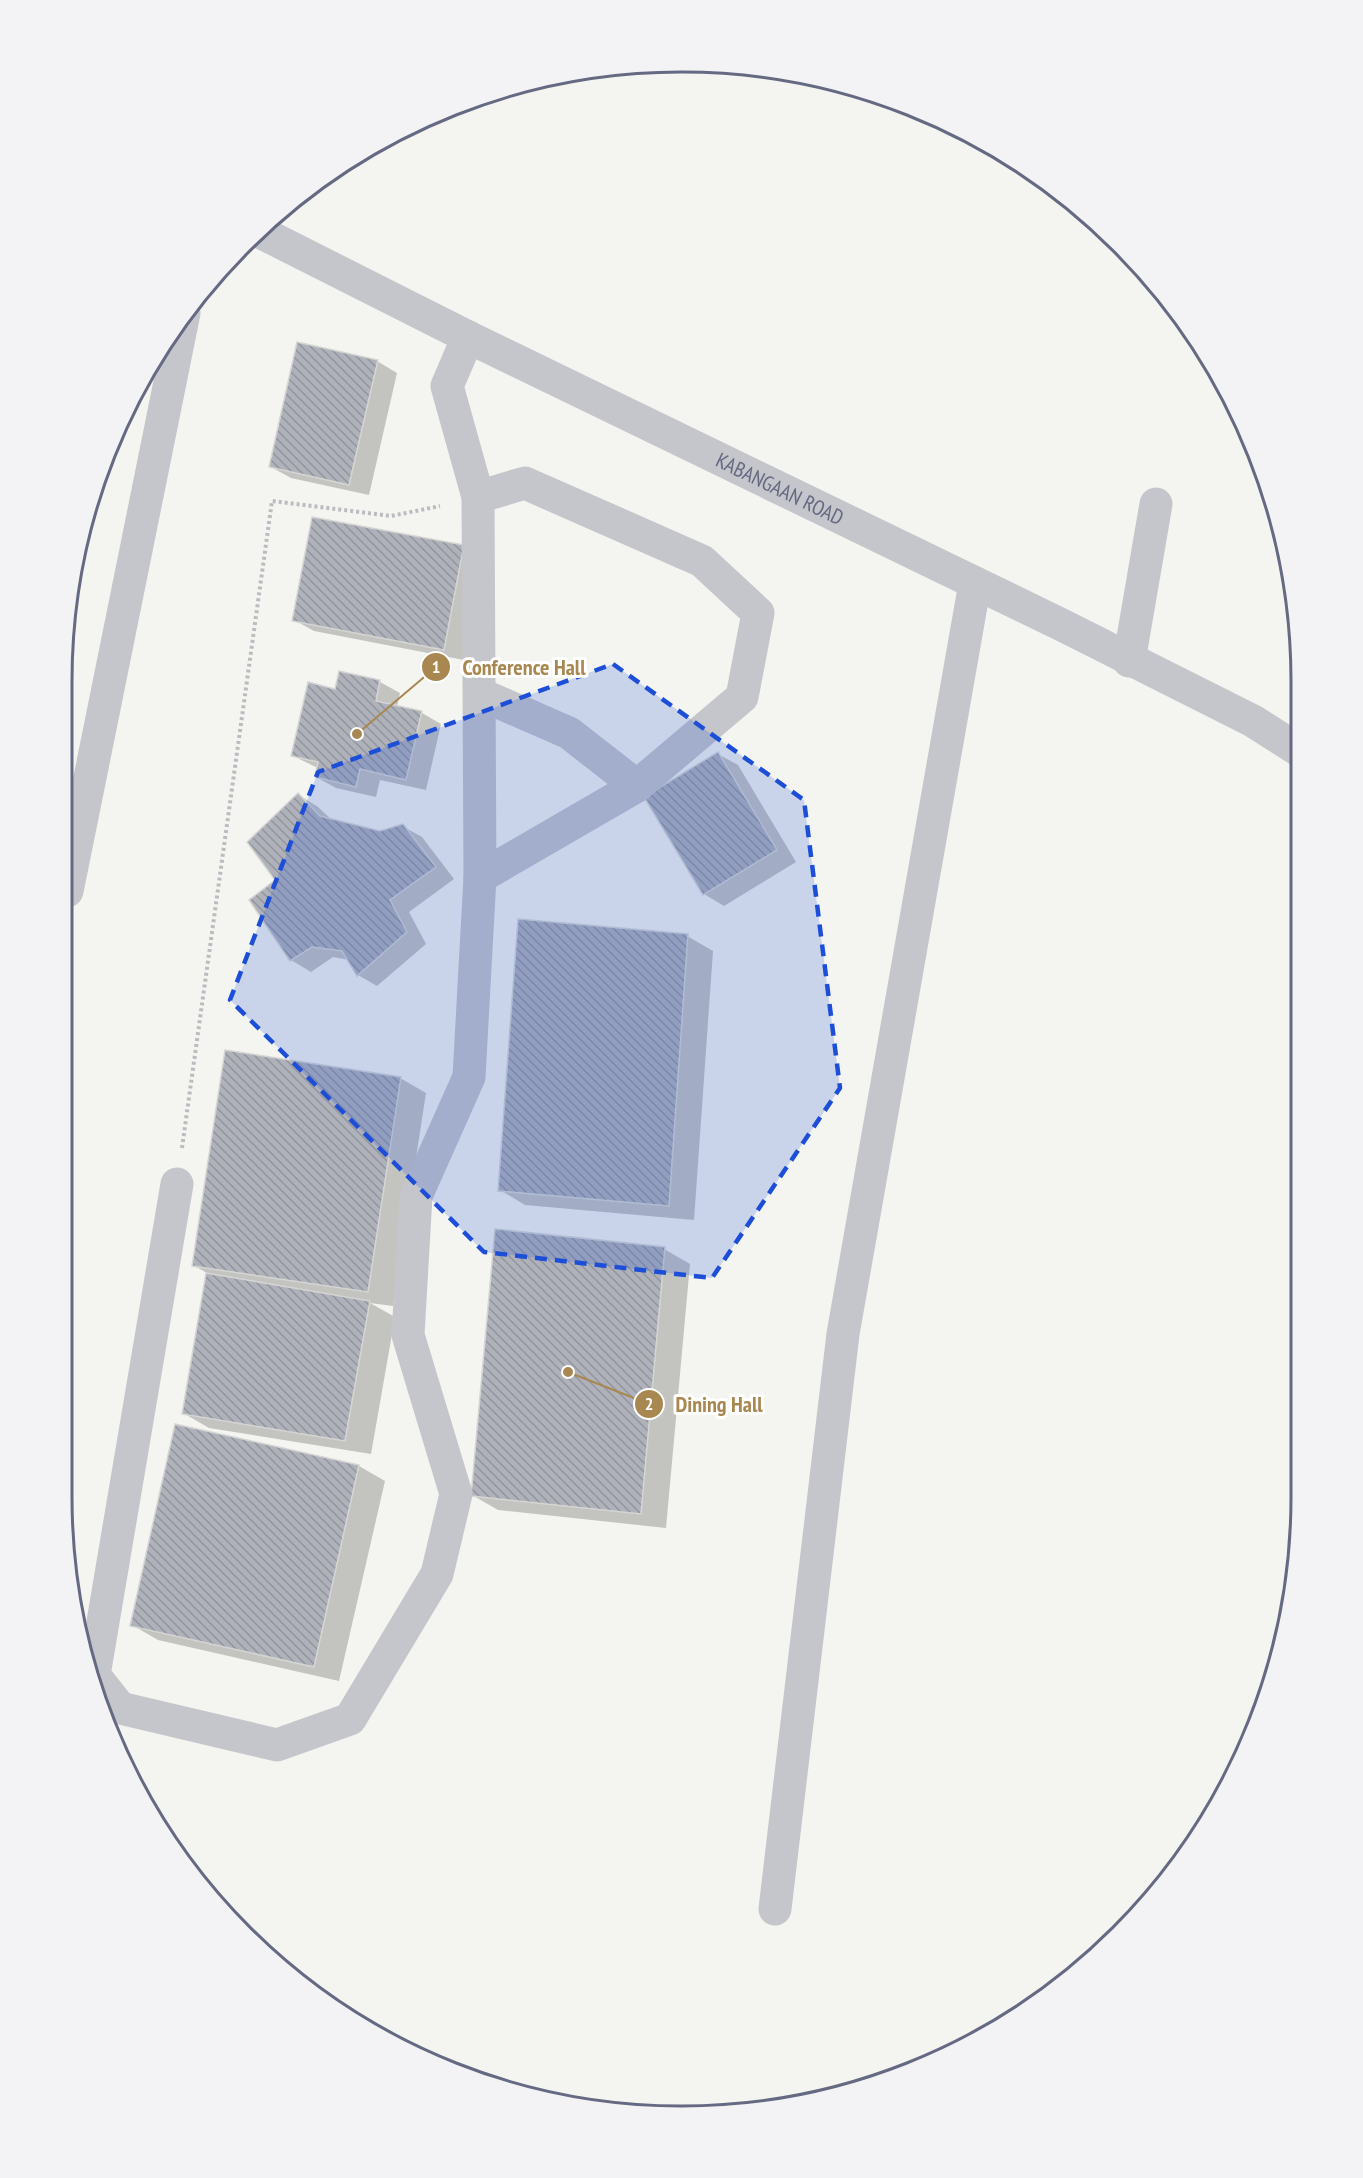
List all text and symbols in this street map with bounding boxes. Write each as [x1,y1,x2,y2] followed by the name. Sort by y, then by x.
[712,446,848,531] street label: KABANGAAN ROAD
[421,647,598,687] callout: Conference Hall
[463,653,586,681] text: Conference Hall
[432,655,440,678] text: 1
[634,1384,775,1424] callout: Dining Hall
[675,1390,763,1418] text: Dining Hall
[645,1392,653,1415] text: 2

